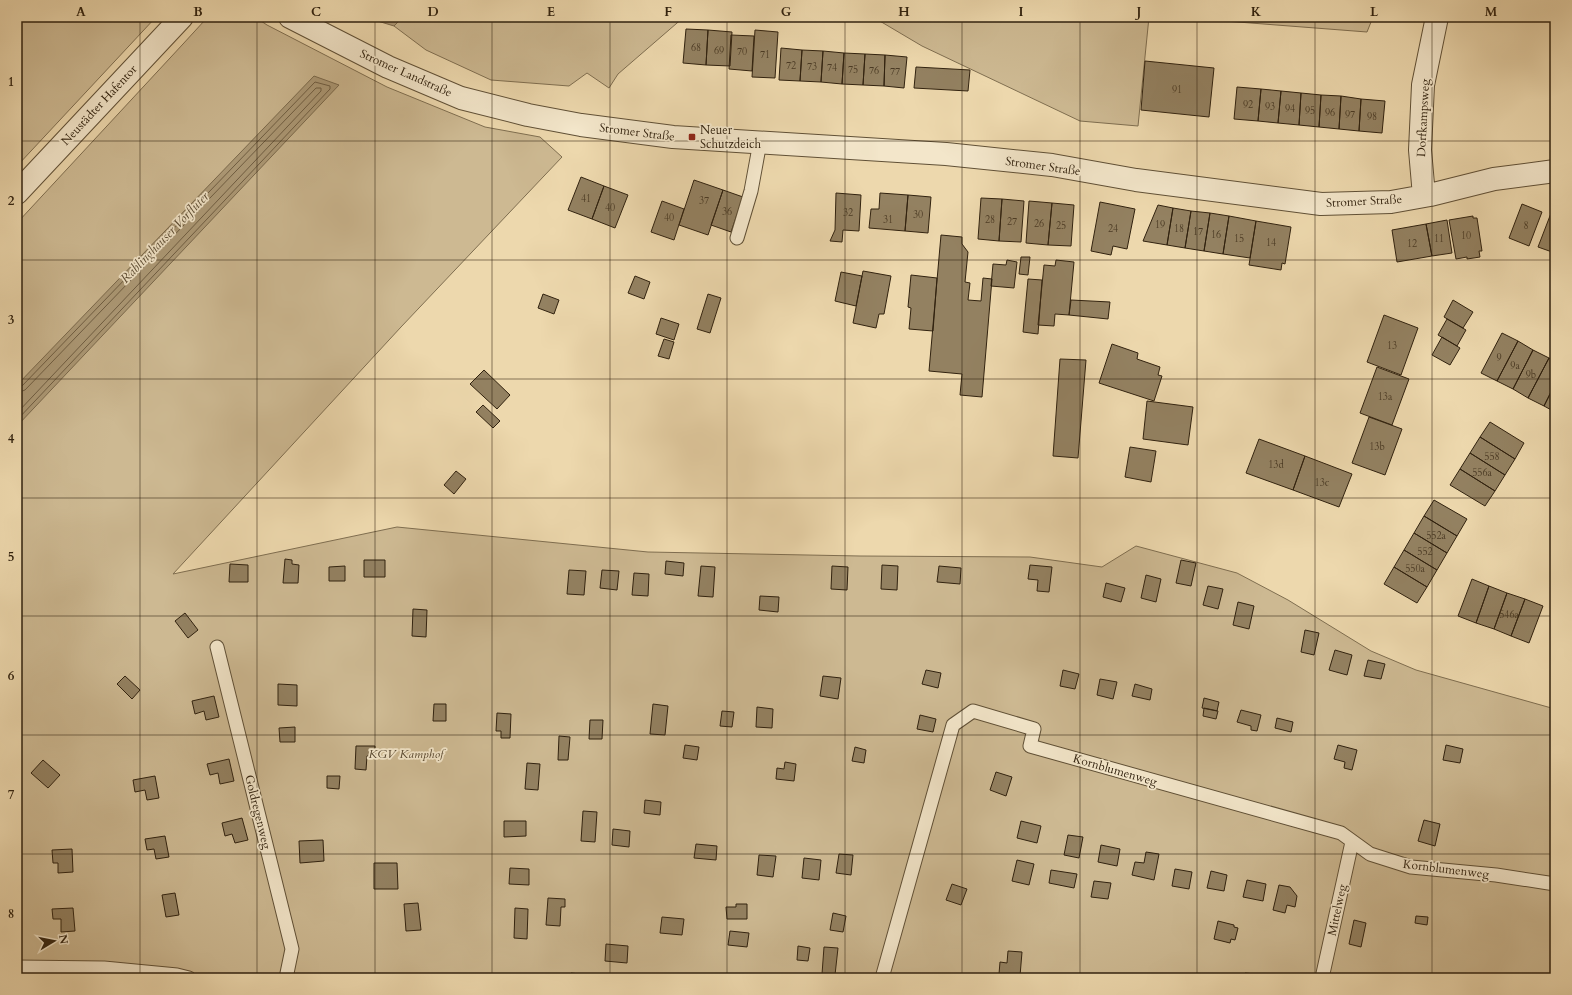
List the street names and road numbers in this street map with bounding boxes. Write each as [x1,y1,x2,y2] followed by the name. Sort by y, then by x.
[357,45,455,101] street label: Stromer Landstraße
[58,61,141,149] street label: Neustädter Hafentor
[1413,78,1433,157] street label: Dorfkampsweg
[598,119,676,145] street label: Stromer Straße
[1004,153,1082,179] street label: Stromer Straße
[1326,191,1402,211] street label: Stromer Straße
[1071,750,1159,790] street label: Kornblumenweg
[241,773,275,851] street label: Goldregenweg
[1402,856,1490,882] street label: Kornblumenweg
[1324,882,1350,937] street label: Mittelweg

